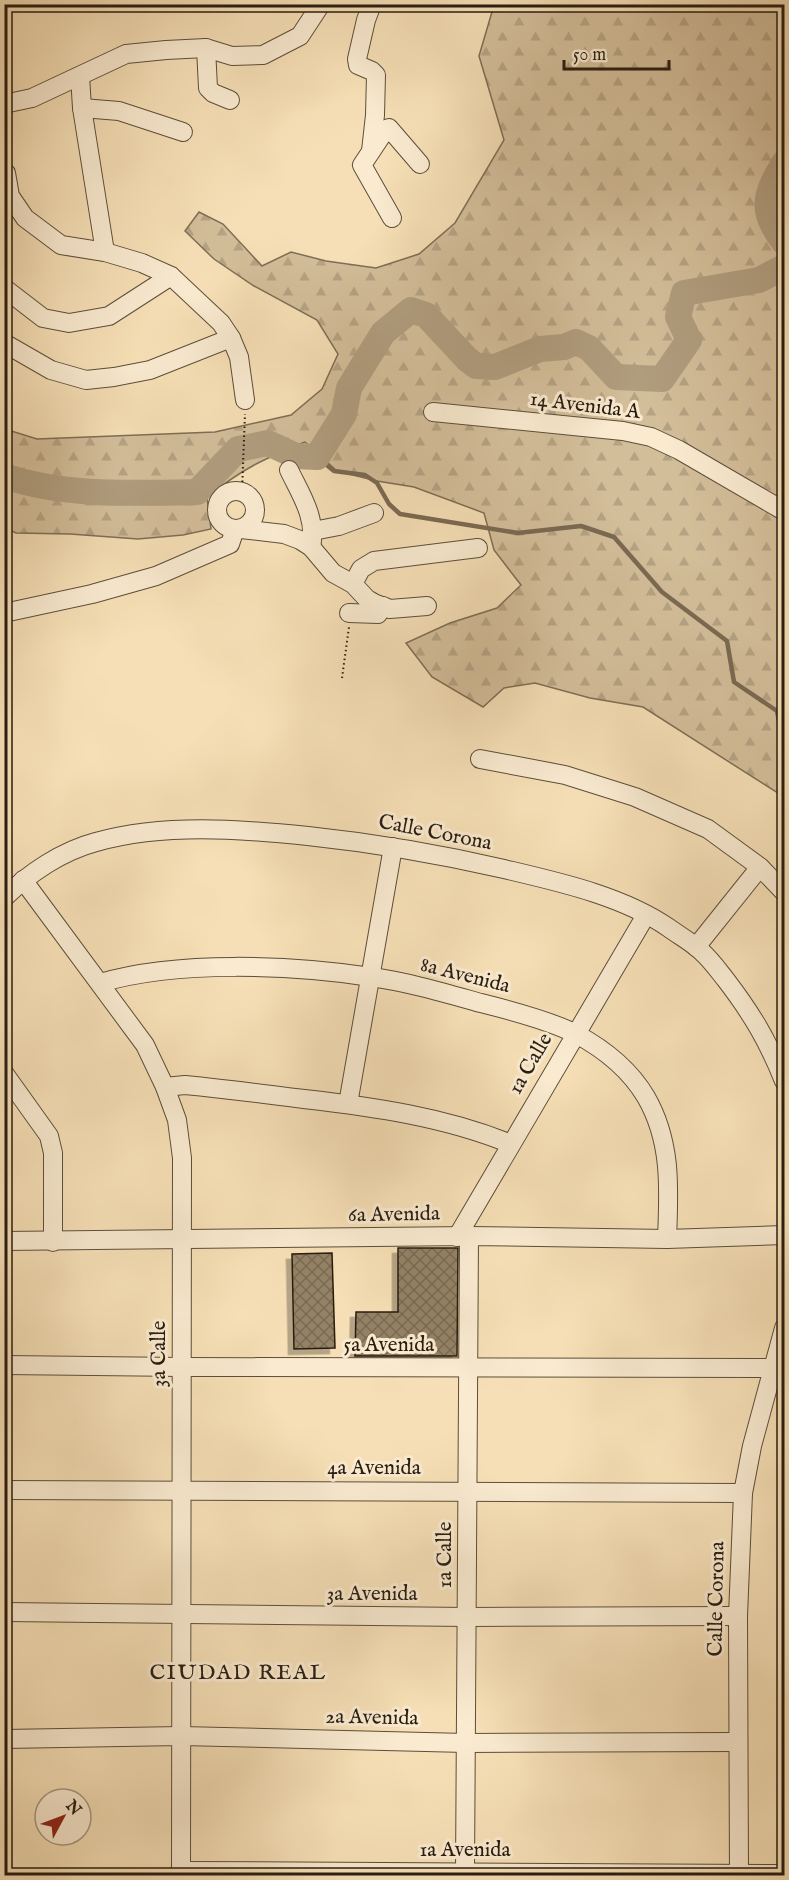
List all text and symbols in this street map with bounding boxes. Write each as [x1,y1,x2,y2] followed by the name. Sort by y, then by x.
[564,33,669,71] scale bar
[573,44,606,67] text: 50 m
[528,386,643,426] street label: 14 Avenida A
[376,809,495,857] street label: Calle Corona
[417,952,514,1000] street label: 8a Avenida
[503,1028,560,1100] street label: 1a Calle
[348,1201,441,1229] street label: 6a Avenida
[146,1320,173,1387] street label: 3a Calle
[344,1332,435,1359] street label: 5a Avenida
[327,1455,422,1482] street label: 4a Avenida
[432,1521,459,1588] street label: 1a Calle
[702,1540,732,1657] street label: Calle Corona
[326,1581,418,1608] street label: 3a Avenida
[149,1659,327,1687] district label: CIUDAD REAL
[325,1704,420,1732] street label: 2a Avenida
[33,1787,93,1847] north arrow
[60,1796,85,1820] text: N
[419,1837,511,1864] street label: 1a Avenida

